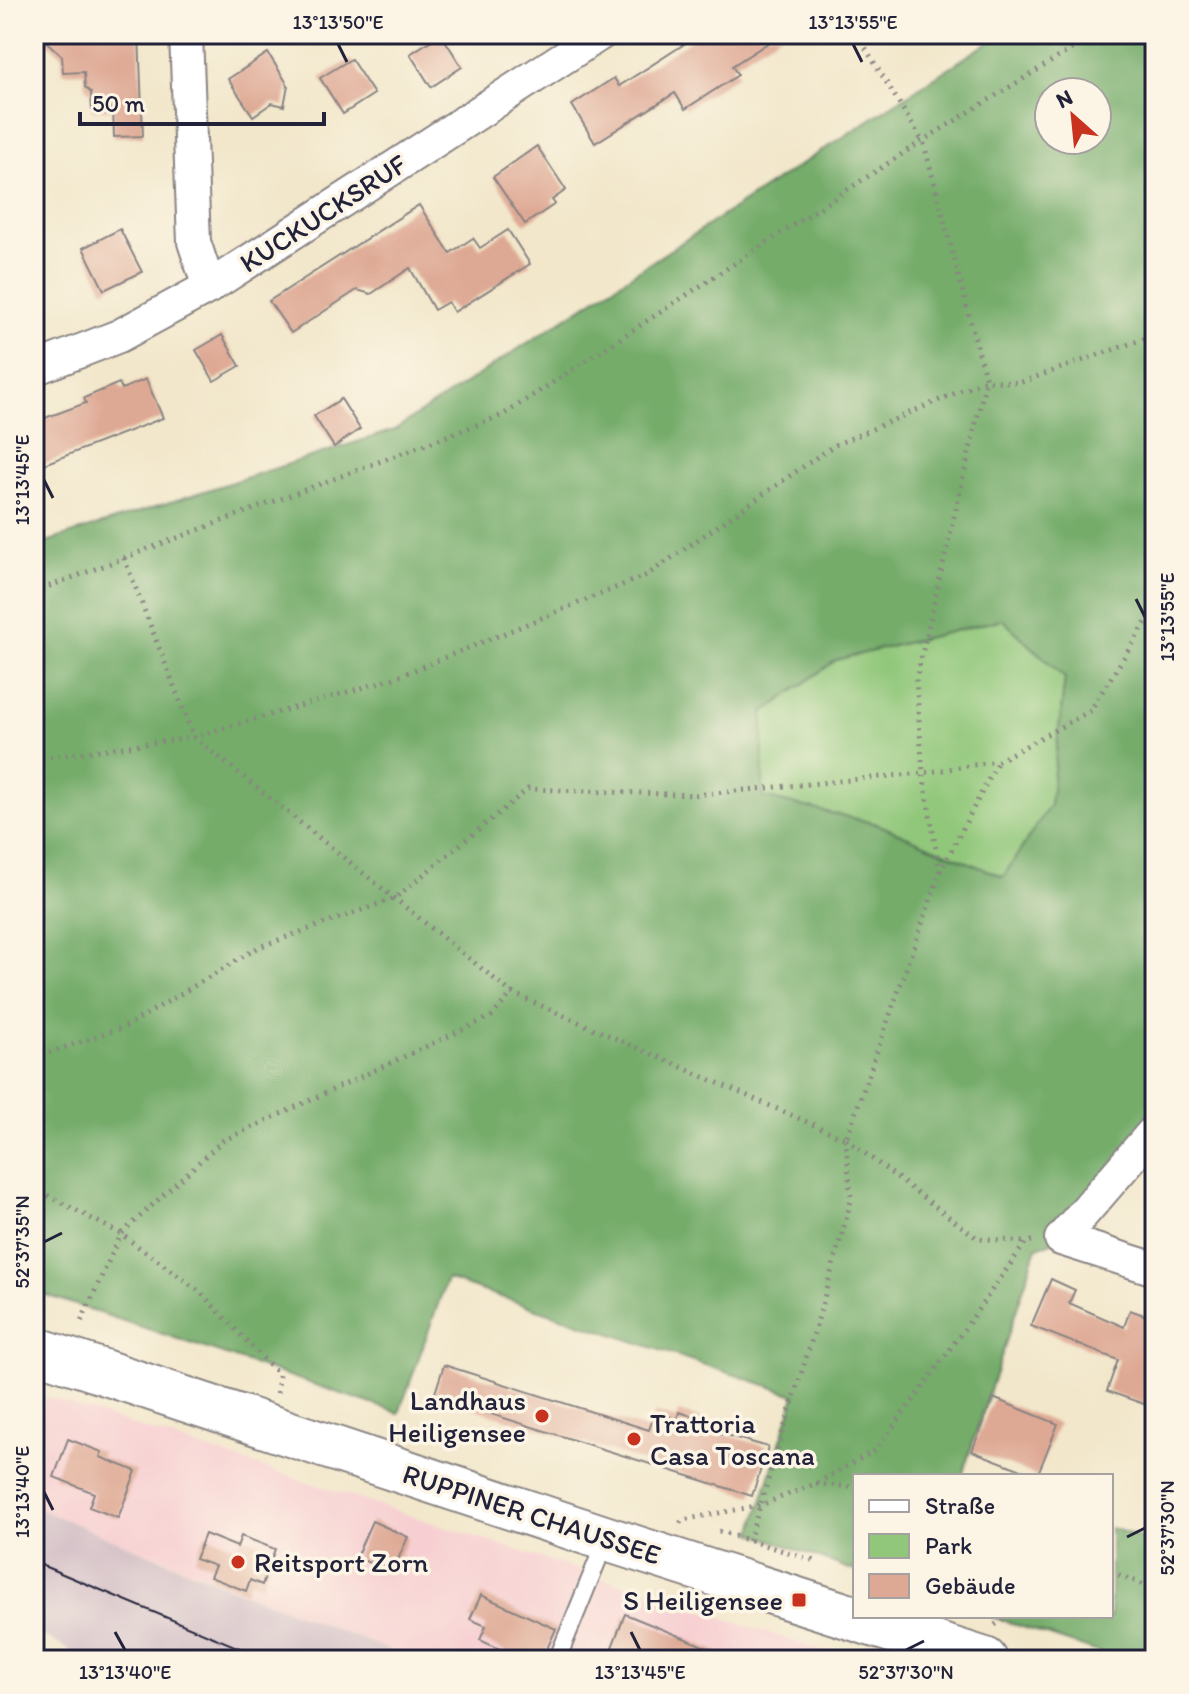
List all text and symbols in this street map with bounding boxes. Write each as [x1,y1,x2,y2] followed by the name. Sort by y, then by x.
[292,10,384,34] text: 13°13'50"E
[808,10,898,34] text: 13°13'55"E
[80,76,324,126] scale bar
[1033,76,1113,156] north arrow
[1051,83,1077,114] text: N
[92,89,145,118] text: 50 m
[233,146,413,280] street label: KUCKUCKSRUF
[10,435,34,525] text: 13°13'45"E
[1155,572,1179,662] text: 13°13'55"E
[10,1195,34,1289] text: 52°37'35"N
[388,1383,526,1449] place label: Landhaus Heiligensee
[650,1406,815,1472] place label: Trattoria Casa Toscana
[533,1407,551,1425] marker: Landhaus Heiligensee
[625,1430,643,1448] marker: Trattoria Casa Toscana
[10,1446,34,1538] text: 13°13'40"E
[399,1456,665,1572] street label: RUPPINER CHAUSSEE
[853,1474,1113,1618] legend
[1155,1480,1179,1576] text: 52°37'30"N
[925,1491,995,1520] text: Straße
[925,1531,972,1560] text: Park
[254,1545,429,1579] place label: Reitsport Zorn
[229,1553,247,1571] marker: Reitsport Zorn
[925,1571,1016,1600] text: Gebäude
[623,1583,783,1617] place label: S Heiligensee
[790,1591,808,1609] marker: S Heiligensee
[79,1660,171,1684] text: 13°13'40"E
[595,1660,685,1684] text: 13°13'45"E
[858,1660,954,1684] text: 52°37'30"N

